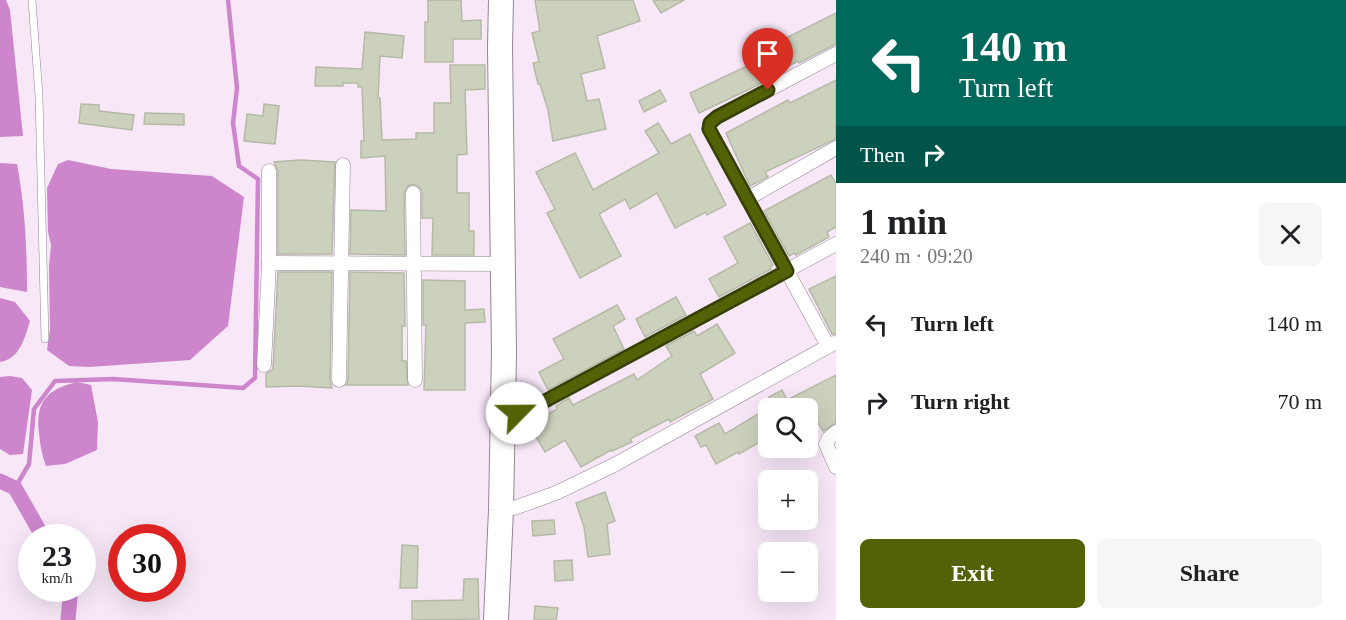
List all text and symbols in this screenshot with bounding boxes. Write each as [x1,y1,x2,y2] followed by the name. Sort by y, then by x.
[860,24,938,102] icon: left
[959,24,1068,70] text: 140 m
[742,28,793,90] pin
[751,37,784,70] icon: arrive
[959,73,1053,103] text: Turn left
[917,138,950,171] icon: right
[860,142,905,167] text: Then
[860,202,947,242] text: 1 min
[1259,203,1322,266] button: close
[860,245,973,267] text: 240 m · 09:20
[860,308,893,341] icon: left
[911,311,994,336] text: Turn left
[1266,311,1322,336] text: 140 m
[485,381,549,445] position arrow
[860,386,893,419] icon: right
[911,389,1010,414] text: Turn right
[1277,389,1322,414] text: 70 m
[758,398,818,602] map controls
[758,398,818,458] button: search
[758,470,818,530] button: +
[108,524,186,602] speed limit sign: 30
[42,539,72,572] text: 23
[860,539,1085,608] button: Exit
[1097,539,1322,608] button: Share
[758,542,818,602] button: −
[42,570,72,586] text: km/h

